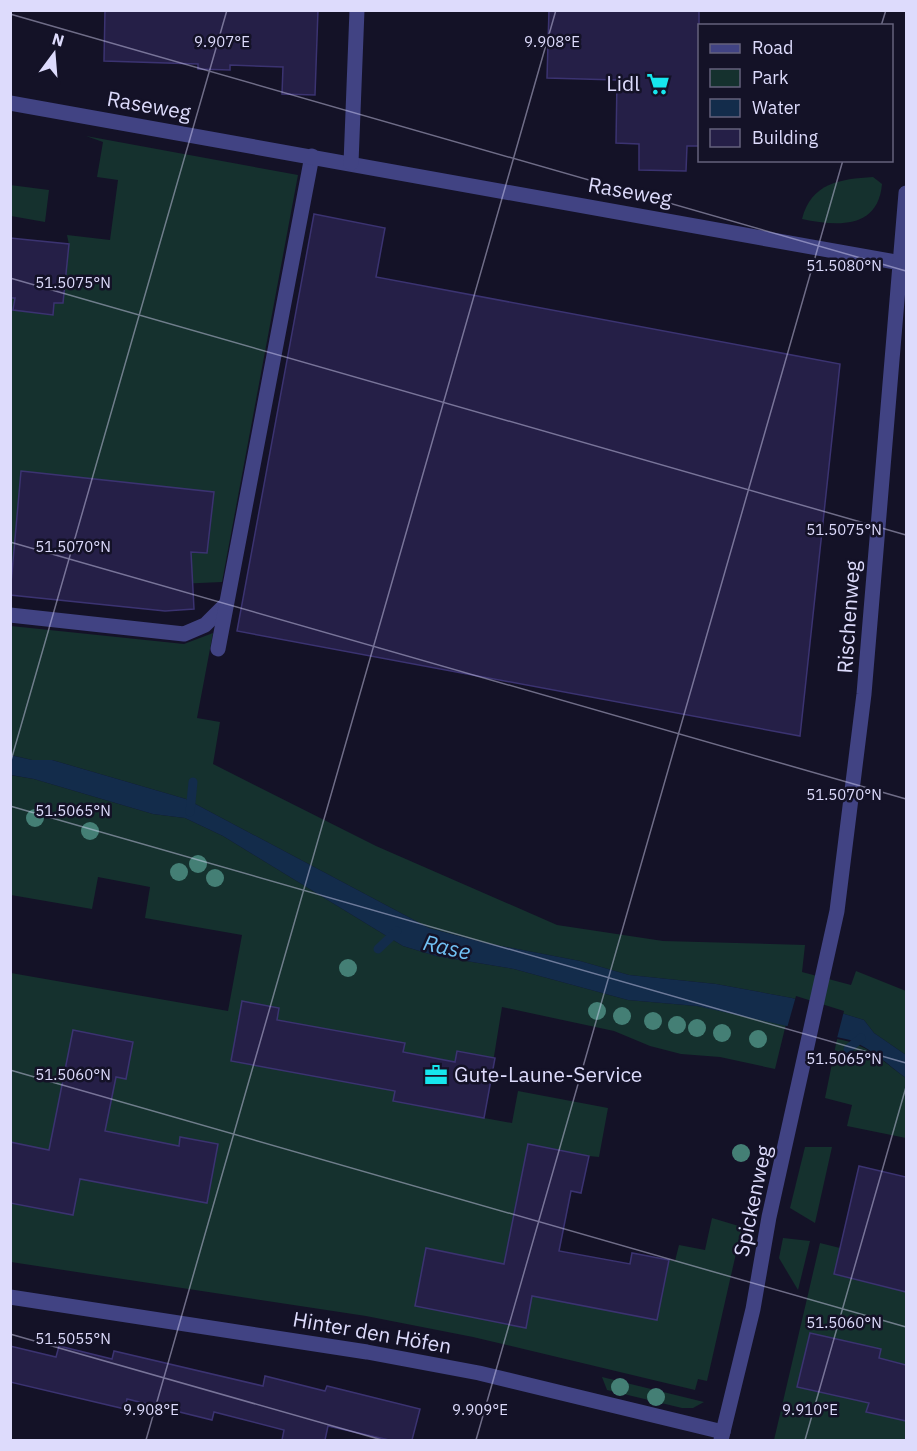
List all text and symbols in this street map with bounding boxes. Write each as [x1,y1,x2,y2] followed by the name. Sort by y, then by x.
[24,24,84,84] north arrow
[698,24,893,162] legend
[50,28,66,51] text: N
[194,32,250,51] text: 9.907°E
[524,32,580,51] text: 9.908°E
[752,36,793,59] text: Road
[752,66,789,89] text: Park
[606,69,640,97] place label: Lidl
[645,71,671,97] supermarket icon: Lidl
[105,84,193,126] street label: Raseweg
[752,96,801,119] text: Water
[752,126,819,149] text: Building
[586,170,674,212] street label: Raseweg
[806,256,882,275] text: 51.5080°N
[35,273,111,292] text: 51.5075°N
[806,520,882,539] text: 51.5075°N
[35,537,111,556] text: 51.5070°N
[830,559,866,674] street label: Rischenweg
[806,785,882,804] text: 51.5070°N
[35,801,111,820] text: 51.5065°N
[421,927,474,966] water label: Rase
[806,1049,882,1068] text: 51.5065°N
[454,1060,642,1088] place label: Gute-Laune-Service
[423,1062,449,1088] office icon: Gute-Laune-Service
[35,1065,111,1084] text: 51.5060°N
[727,1143,777,1259] street label: Spickenweg
[291,1304,454,1360] street label: Hinter den Höfen
[806,1313,882,1332] text: 51.5060°N
[35,1329,111,1348] text: 51.5055°N
[123,1400,179,1419] text: 9.908°E
[452,1400,508,1419] text: 9.909°E
[782,1400,838,1419] text: 9.910°E

